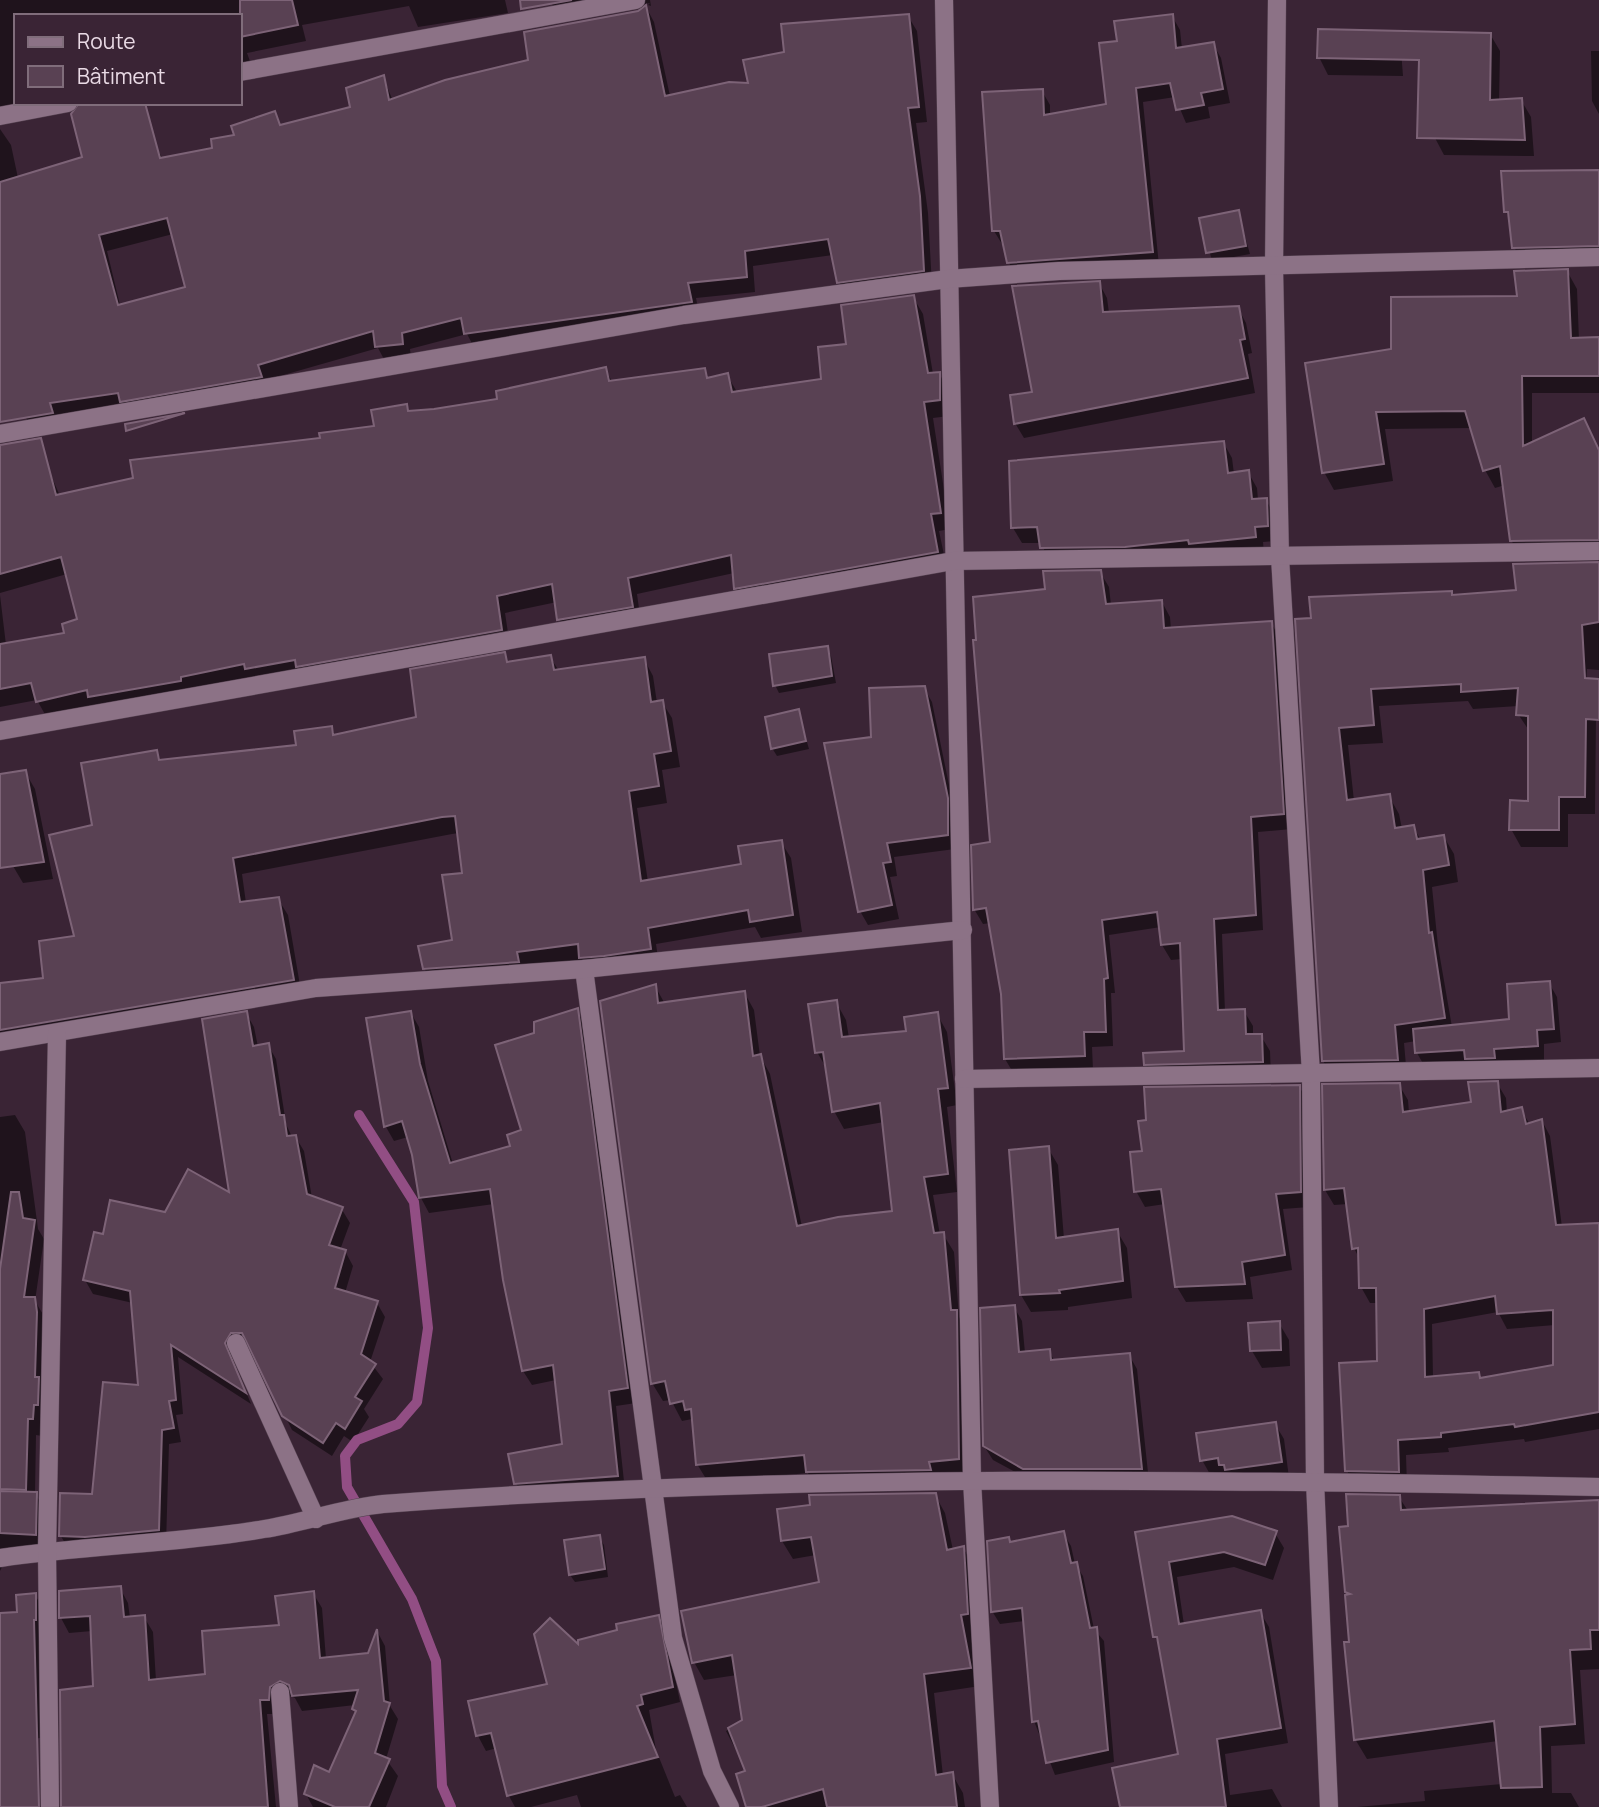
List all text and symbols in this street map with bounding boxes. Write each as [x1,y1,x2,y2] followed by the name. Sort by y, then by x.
[14,14,242,105] legend
[77,27,135,55] text: Route
[77,62,165,90] text: Bâtiment

